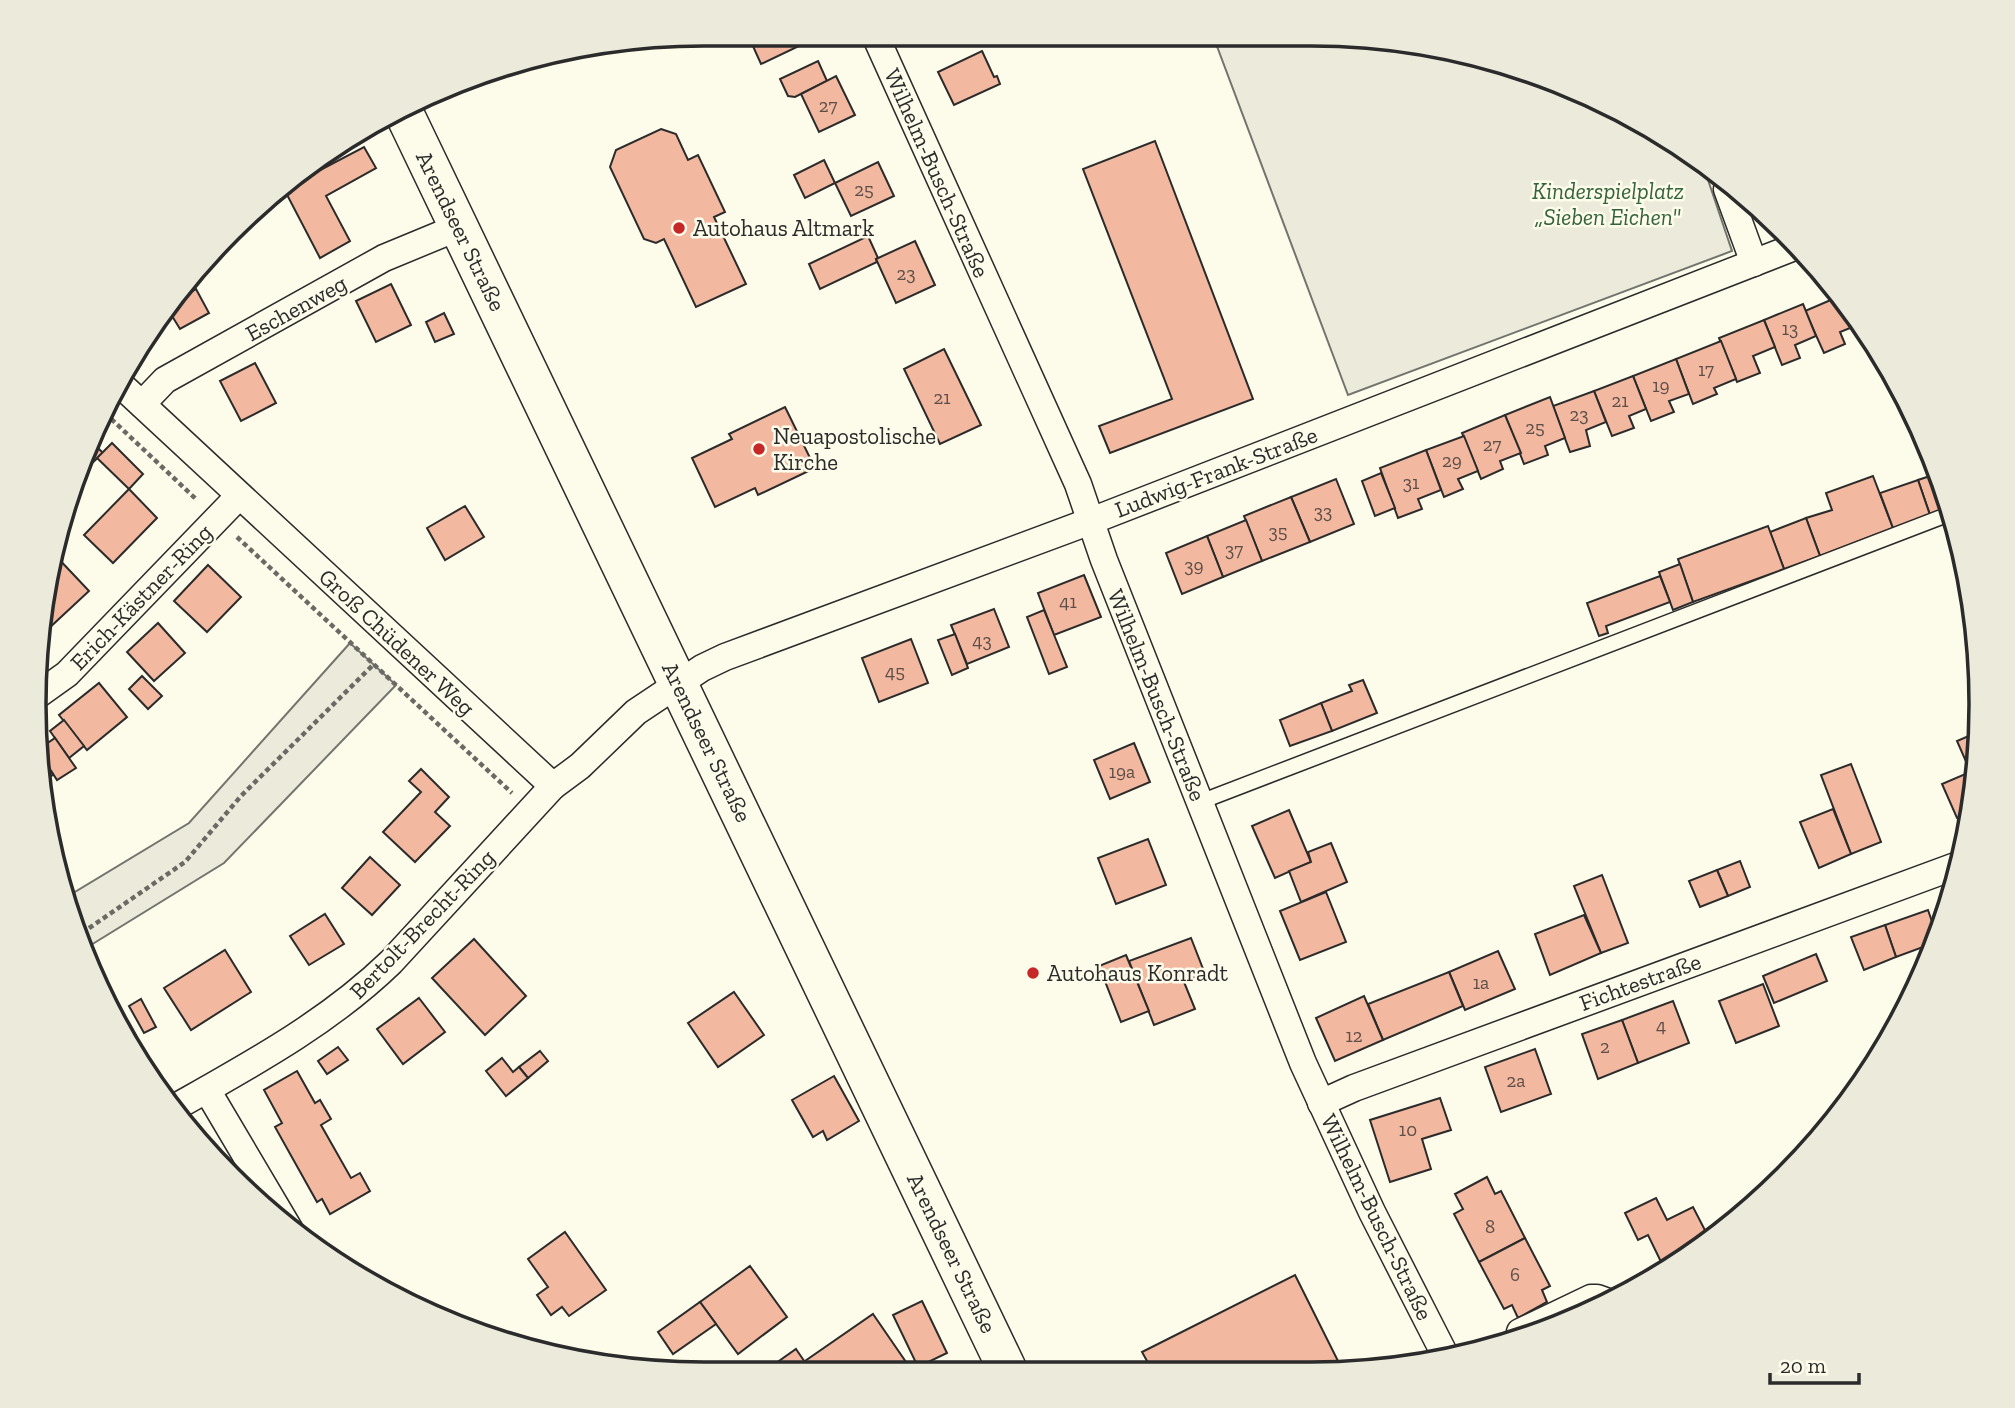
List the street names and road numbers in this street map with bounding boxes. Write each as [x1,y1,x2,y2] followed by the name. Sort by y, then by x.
[878,64,996,282] street label: Wilhelm-Busch-Straße
[410,146,512,316] street label: Arendseer Straße
[240,269,352,347] street label: Eschenweg
[1111,420,1321,524] street label: Ludwig-Frank-Straße
[64,518,218,676] street label: Erich-Kästner-Ring
[313,563,481,722] street label: Groß Chüdener Weg
[1102,585,1212,805] street label: Wilhelm-Busch-Straße
[656,657,758,827] street label: Arendseer Straße
[343,843,501,1005] street label: Bertolt-Brecht-Ring
[1575,947,1705,1017] street label: Fichtestraße
[1315,1109,1439,1325] street label: Wilhelm-Busch-Straße
[901,1168,1003,1338] street label: Arendseer Straße

